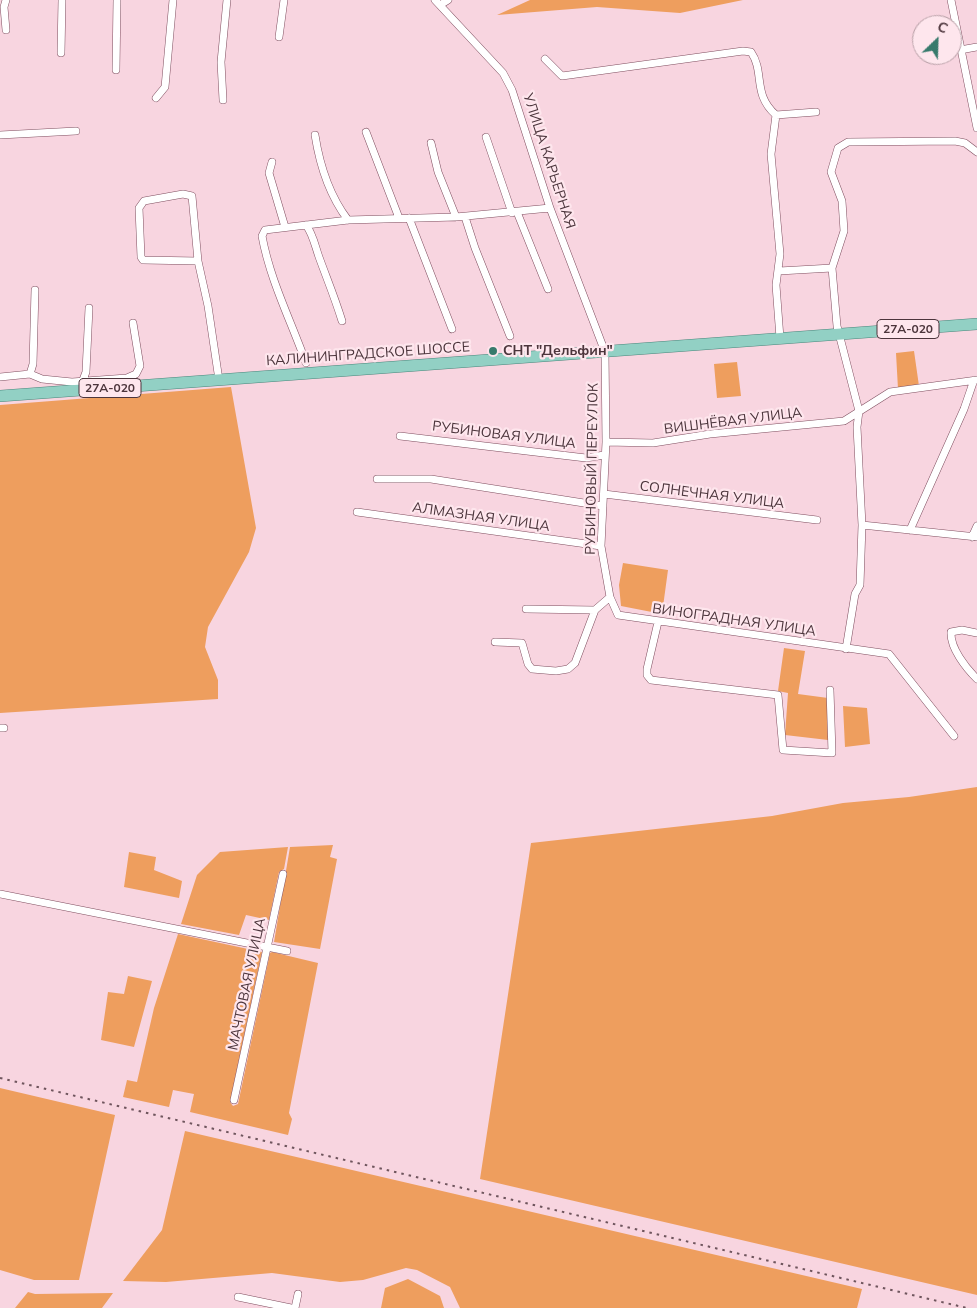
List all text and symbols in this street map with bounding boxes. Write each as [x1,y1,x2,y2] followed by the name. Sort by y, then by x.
[912,15,962,65] north arrow
[935,17,951,37] text: С
[519,91,579,231] street label: УЛИЦА КАРЬЕРНАЯ
[877,320,939,338] road number: 27А-020
[266,338,470,370] street label: КАЛИНИНГРАДСКОЕ ШОССЕ
[503,343,613,359] place label: СНТ "Дельфин"
[487,345,499,357] marker: СНТ "Дельфин"
[79,378,141,398] road number: 27А-020
[582,383,602,555] street label: РУБИНОВЫЙ ПЕРЕУЛОК
[663,404,803,438] street label: ВИШНЁВАЯ УЛИЦА
[431,418,577,452] street label: РУБИНОВАЯ УЛИЦА
[639,478,785,512] street label: СОЛНЕЧНАЯ УЛИЦА
[411,499,551,535] street label: АЛМАЗНАЯ УЛИЦА
[651,600,817,640] street label: ВИНОГРАДНАЯ УЛИЦА
[225,916,269,1052] street label: МАЧТОВАЯ УЛИЦА

